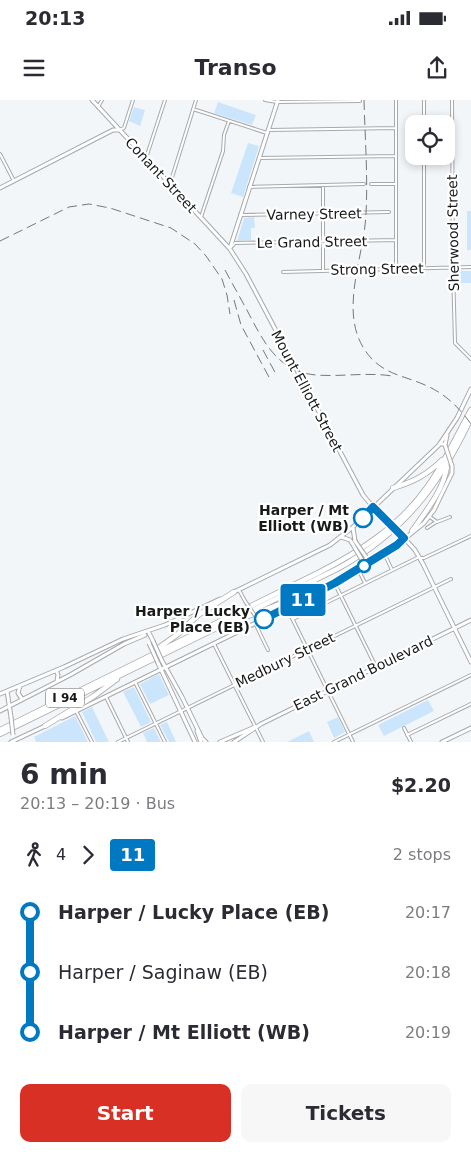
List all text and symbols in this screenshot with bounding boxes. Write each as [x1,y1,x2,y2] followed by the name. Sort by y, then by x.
[25,7,85,29] text: 20:13
[20,54,48,82] icon: menu
[423,54,451,82] icon: share
[194,55,277,80] text: Transo
[405,115,455,165] map controls
[405,115,455,165] button: locate
[122,134,200,216] street label: Conant Street
[444,174,462,291] street label: Sherwood Street
[266,205,362,223] street label: Varney Street
[257,233,368,251] street label: Le Grand Street
[330,260,424,278] street label: Strong Street
[268,327,346,455] street label: Mount Elliott Street
[258,502,349,534] place label: Harper / Mt Elliott (WB)
[353,508,373,528] marker: Harper / Mt Elliott (WB)
[357,559,371,573] unlabelled marker
[280,584,326,616] line badge: 11
[290,589,316,610] text: 11
[135,603,250,635] place label: Harper / Lucky Place (EB)
[254,609,274,629] marker: Harper / Lucky Place (EB)
[233,629,338,691] street label: Medbury Street
[291,632,435,714] street label: East Grand Boulevard
[46,688,84,708] road number: I 94
[20,758,108,791] text: 6 min
[391,774,451,796] text: $2.20
[20,794,175,813] text: 20:13 – 20:19 · Bus
[20,841,48,869] icon: walk
[74,841,102,869] icon: forward
[120,844,145,865] text: 11
[56,845,66,864] text: 4
[393,845,451,864] text: 2 stops
[58,901,330,923] text: Harper / Lucky Place (EB)
[405,903,451,922] text: 20:17
[58,961,268,983] text: Harper / Saginaw (EB)
[405,963,451,982] text: 20:18
[58,1021,310,1043] text: Harper / Mt Elliott (WB)
[405,1023,451,1042] text: 20:19
[20,1084,231,1142] button: Start
[241,1084,451,1142] button: Tickets

